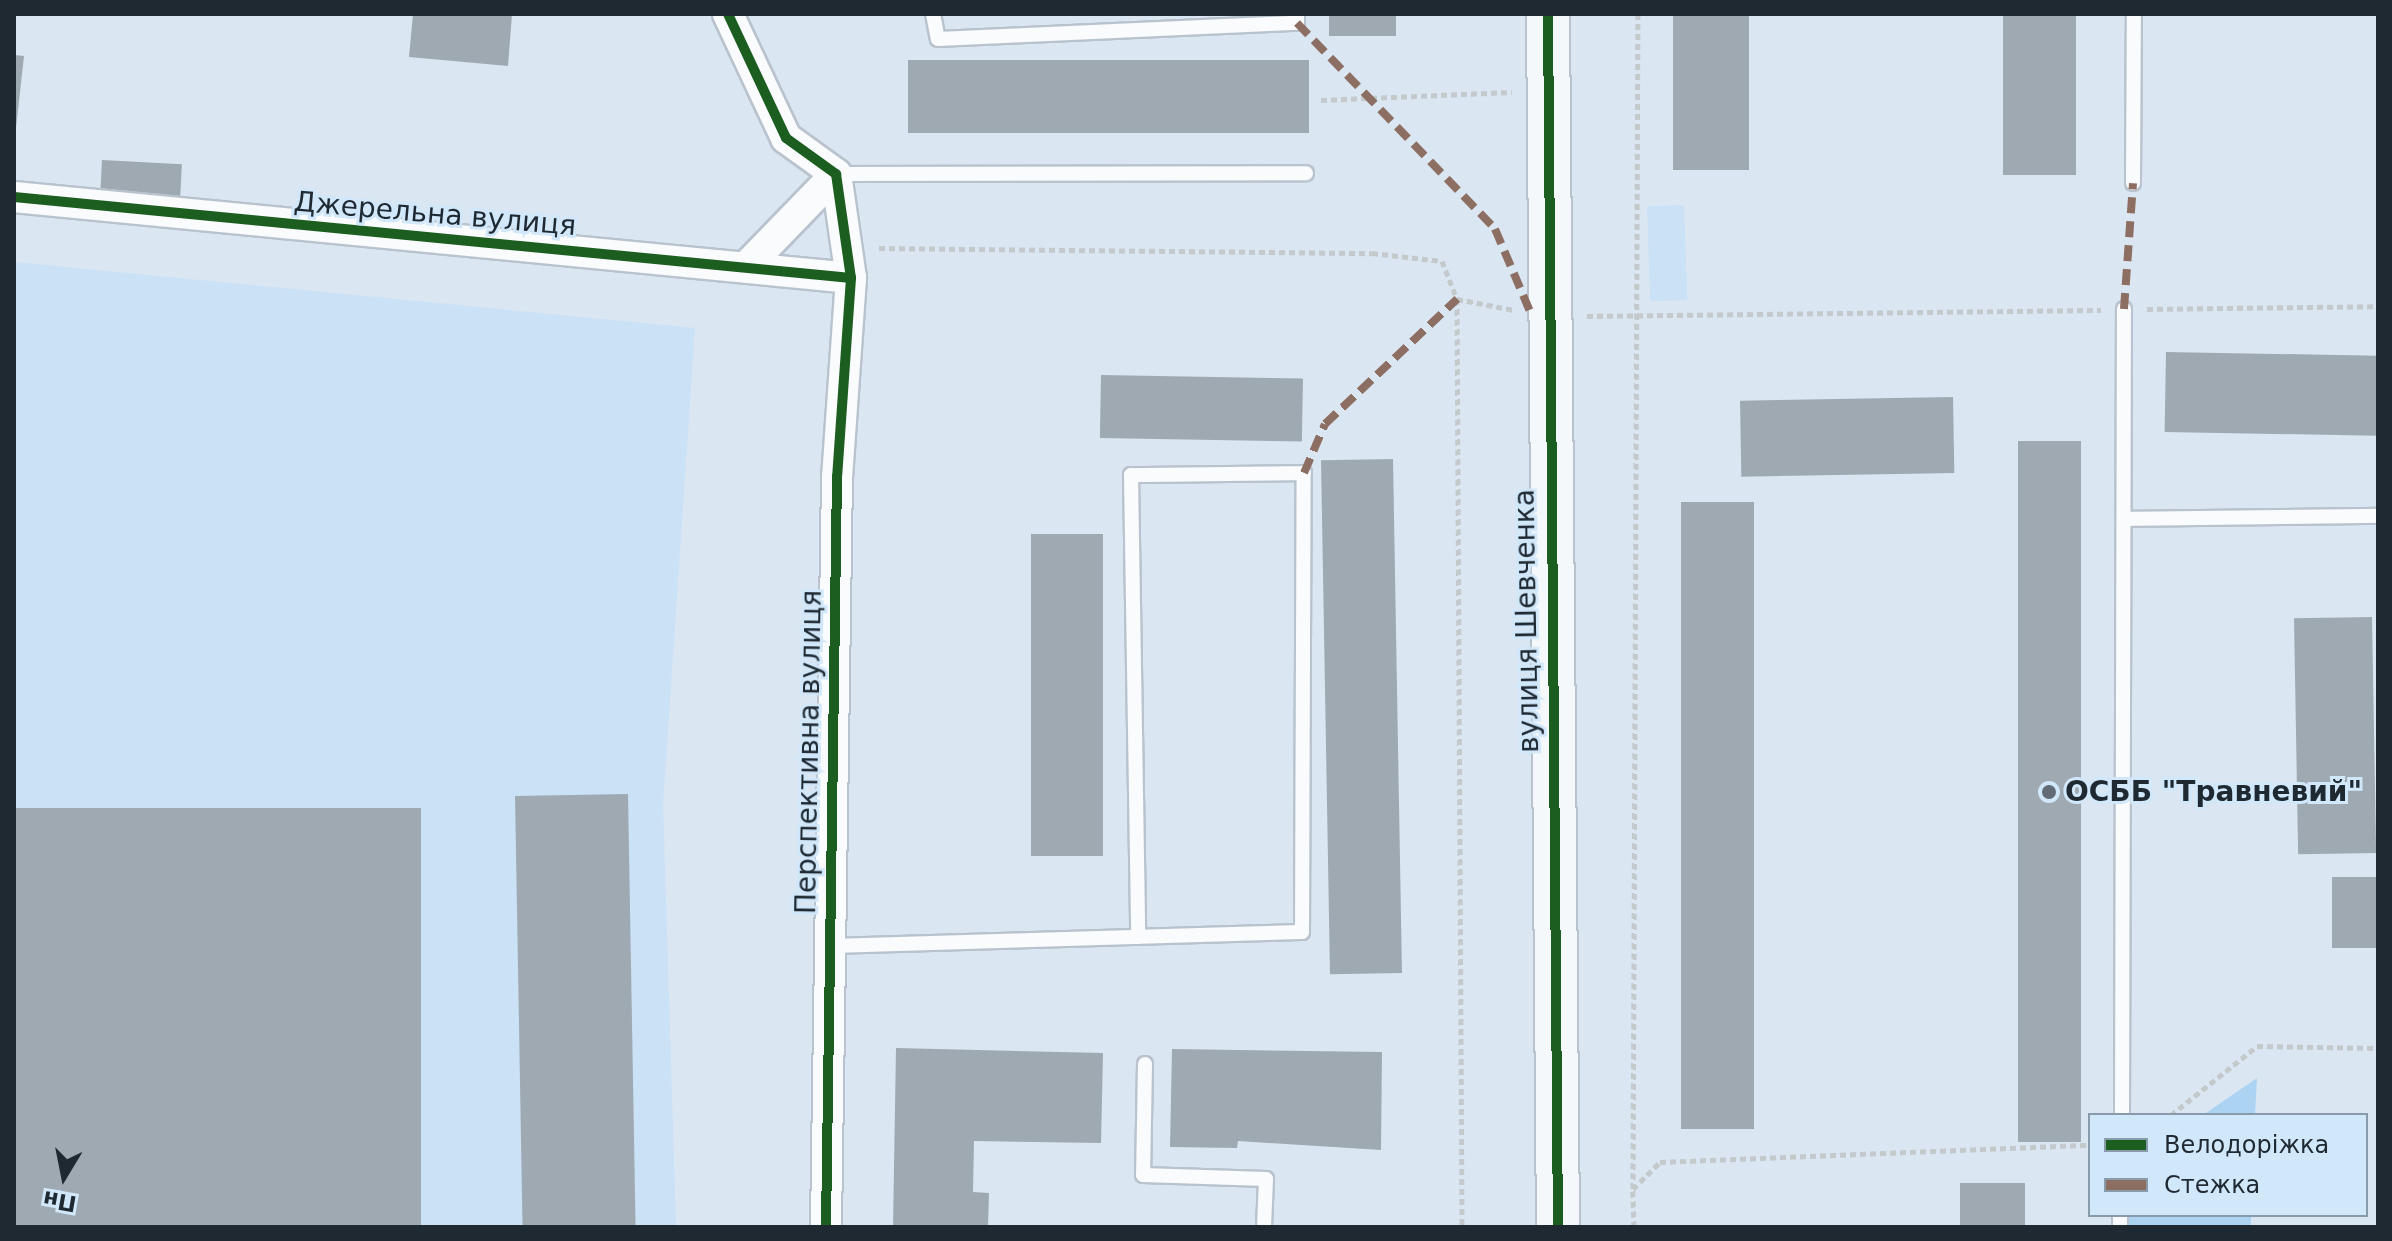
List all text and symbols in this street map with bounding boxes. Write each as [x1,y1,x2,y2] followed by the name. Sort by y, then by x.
[292,185,578,243] street label: Джерельна вулиця
[1508,489,1546,753] street label: вулиця Шевченка
[789,590,829,914] street label: Перспективна вулиця
[2065,775,2362,809] place label: ОСББ "Травневий"
[2040,783,2058,801] marker: ОСББ "Травневий"
[2088,1113,2368,1217] legend
[2164,1131,2329,1159] text: Велодоріжка
[24,1137,104,1217] north arrow
[2164,1171,2260,1199] text: Стежка
[41,1186,78,1216] text: Пн

